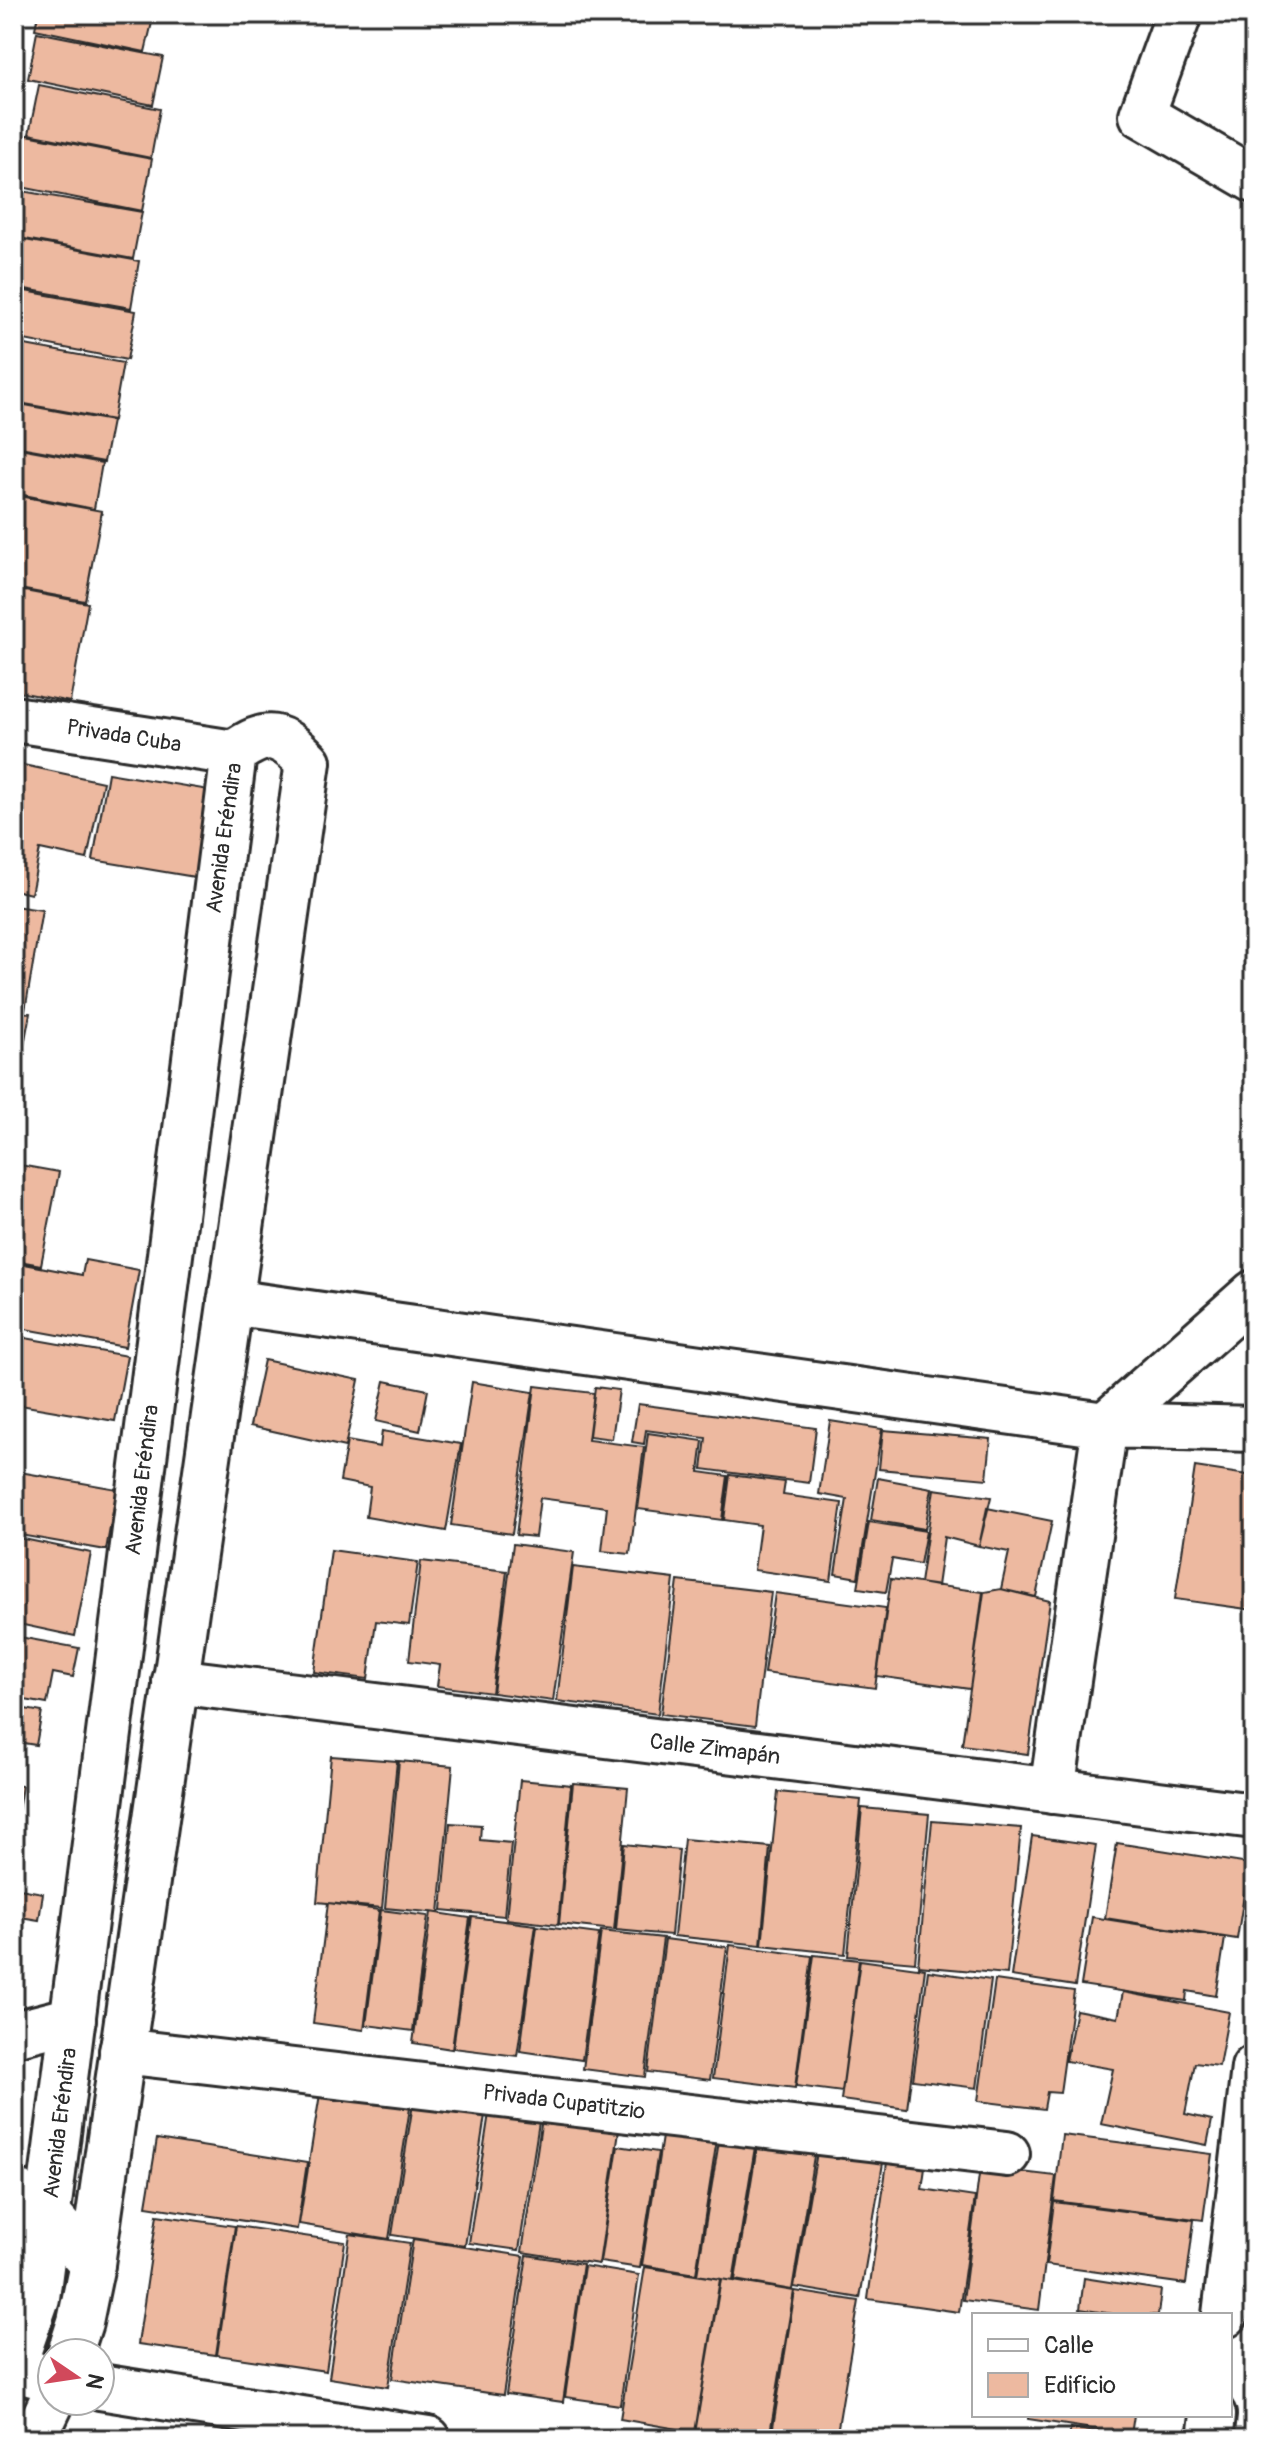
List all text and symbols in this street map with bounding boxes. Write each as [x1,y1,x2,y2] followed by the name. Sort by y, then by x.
[65,713,183,759] street label: Privada Cuba
[200,761,248,915] street label: Avenida Eréndira
[119,1403,165,1557] street label: Avenida Eréndira
[648,1727,782,1771] street label: Calle Zimapán
[37,2046,83,2200] street label: Avenida Eréndira
[481,2078,647,2126] street label: Privada Cupatitzio
[972,2313,1232,2417] legend
[1044,2331,1093,2360] text: Calle
[36,2337,116,2417] north arrow
[79,2371,110,2392] text: N
[1044,2371,1116,2400] text: Edificio

